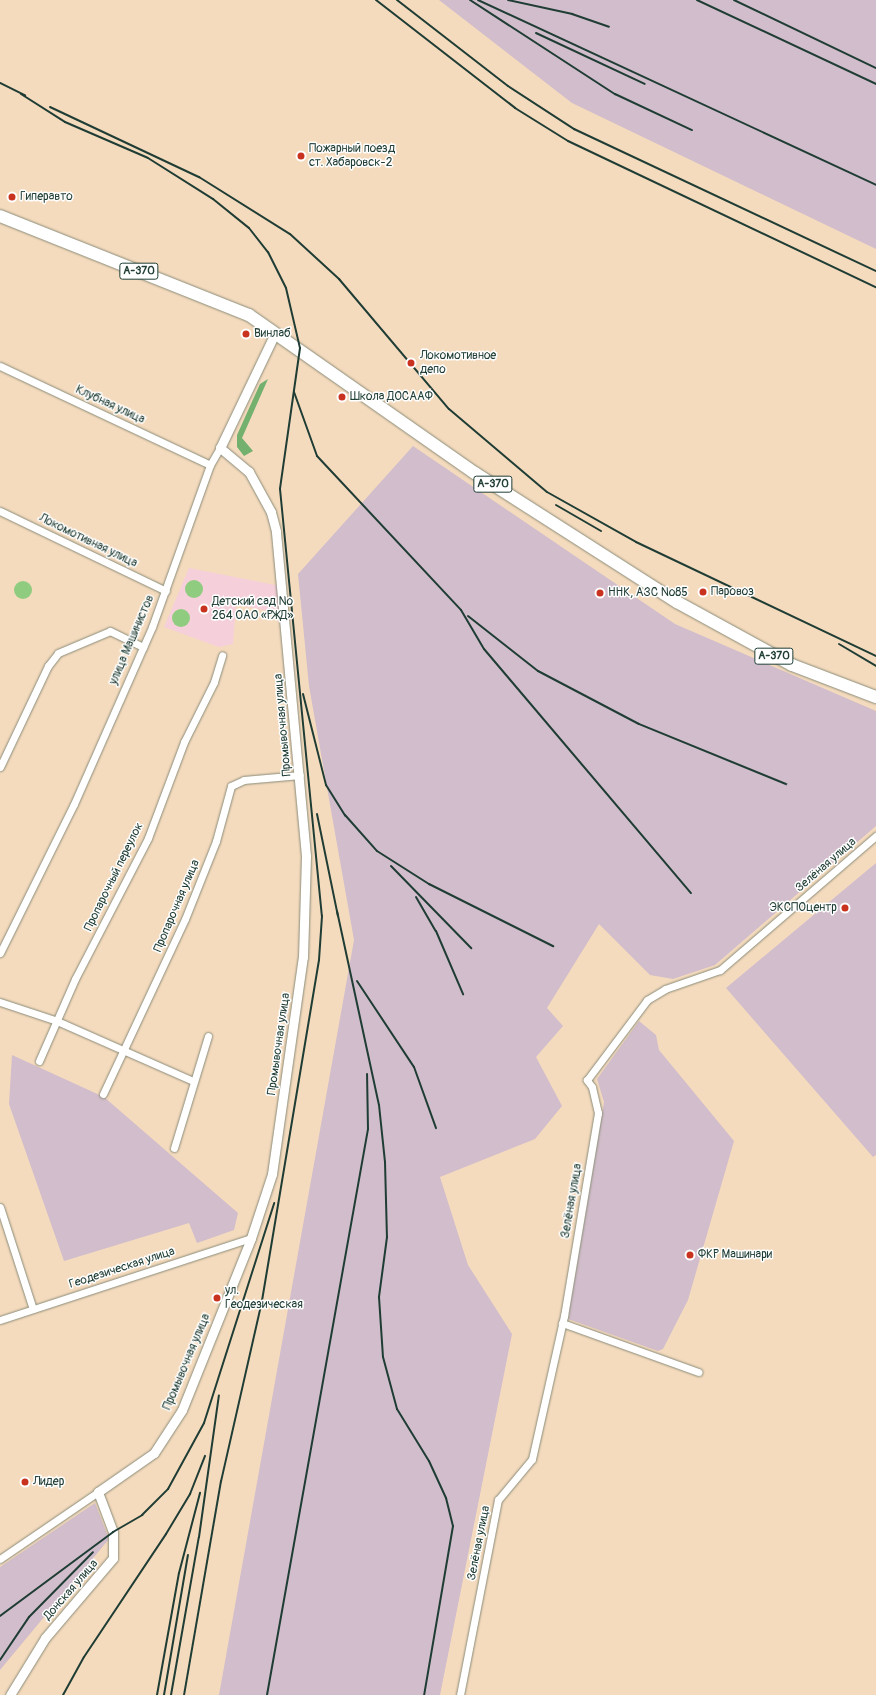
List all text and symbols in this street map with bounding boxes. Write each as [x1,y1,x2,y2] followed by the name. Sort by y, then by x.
[309,142,395,170] place label: Пожарный поезд ст. Хабаровск-2
[296,151,306,161] marker: Пожарный поезд ст. Хабаровск-2
[20,190,73,204] place label: Гиперавто
[7,192,17,202] marker: Гиперавто
[119,262,159,280] road number: А-370
[254,327,291,341] place label: Винлаб
[241,329,251,339] marker: Винлаб
[420,349,496,377] place label: Локомотивное депо
[405,357,417,369] marker: Локомотивное депо
[73,383,147,427] street label: Клубная улица
[350,390,433,404] place label: Школа ДОСААФ
[337,392,347,402] marker: Школа ДОСААФ
[473,475,513,493] road number: А-370
[36,511,140,571] street label: Локомотивная улица
[711,585,754,599] place label: Паровоз
[608,586,688,600] place label: ННК, АЗС №85
[698,587,708,597] marker: Паровоз
[595,588,605,598] marker: ННК, АЗС №85
[107,593,157,687] street label: улица Машинистов
[212,595,293,623] place label: Детский сад № 264 ОАО «РЖД»
[199,604,209,614] marker: Детский сад № 264 ОАО «РЖД»
[754,647,794,665] road number: А-370
[271,673,295,777] street label: Промывочная улица
[81,820,147,934] street label: Пропарочный переулок
[793,835,859,895] street label: Зелёная улица
[151,858,203,954] street label: Пропарочная улица
[770,901,837,915] place label: ЭКСПОцентр
[840,903,850,913] marker: ЭКСПОцентр
[265,992,293,1096] street label: Промывочная улица
[558,1163,586,1239] street label: Зелёная улица
[67,1244,177,1292] street label: Геодезическая улица
[698,1248,772,1262] place label: ФКР Машинари
[685,1250,695,1260] marker: ФКР Машинари
[225,1284,303,1312] place label: ул. Геодезическая
[212,1293,222,1303] marker: ул. Геодезическая
[160,1312,214,1412] street label: Промывочная улица
[33,1475,64,1489] place label: Лидер
[20,1477,30,1487] marker: Лидер
[465,1505,493,1581] street label: Зелёная улица
[41,1557,101,1623] street label: Донская улица

